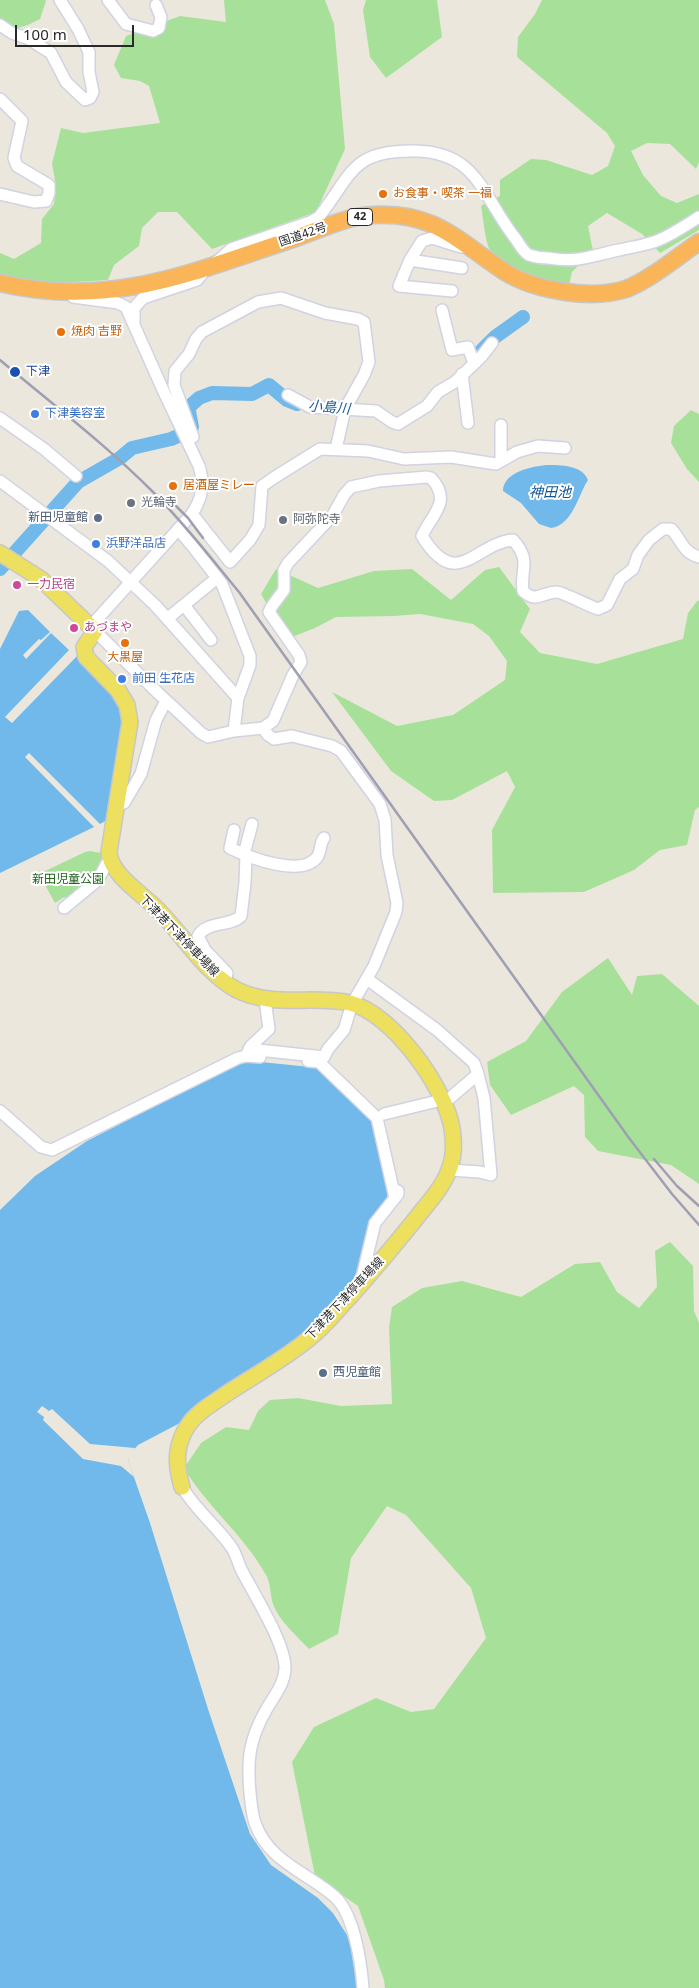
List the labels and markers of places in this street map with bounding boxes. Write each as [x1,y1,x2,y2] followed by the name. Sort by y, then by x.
[393,187,492,201] place label: お食事・喫茶 一福
[377,188,389,200] marker: お食事・喫茶 一福
[71,325,122,339] place label: 焼肉 吉野
[55,326,67,338] marker: 焼肉 吉野
[8,365,22,379] marker: 下津
[26,365,50,379] place label: 下津
[45,407,105,421] place label: 下津美容室
[29,408,41,420] marker: 下津美容室
[183,479,255,493] place label: 居酒屋ミレー
[167,480,179,492] marker: 居酒屋ミレー
[141,496,177,510] place label: 光輪寺
[125,497,137,509] marker: 光輪寺
[28,511,88,525] place label: 新田児童館
[92,512,104,524] marker: 新田児童館
[293,513,341,527] place label: 阿弥陀寺
[277,514,289,526] marker: 阿弥陀寺
[106,537,166,551] place label: 浜野洋品店
[90,538,102,550] marker: 浜野洋品店
[27,578,75,592] place label: 一力民宿
[11,579,23,591] marker: 一力民宿
[84,621,132,635] place label: あづまや
[68,622,80,634] marker: あづまや
[119,637,131,649] marker: 大黒屋
[107,651,143,665] place label: 大黒屋
[132,672,195,686] place label: 前田 生花店
[116,673,128,685] marker: 前田 生花店
[333,1366,381,1380] place label: 西児童館
[317,1367,329,1379] marker: 西児童館

